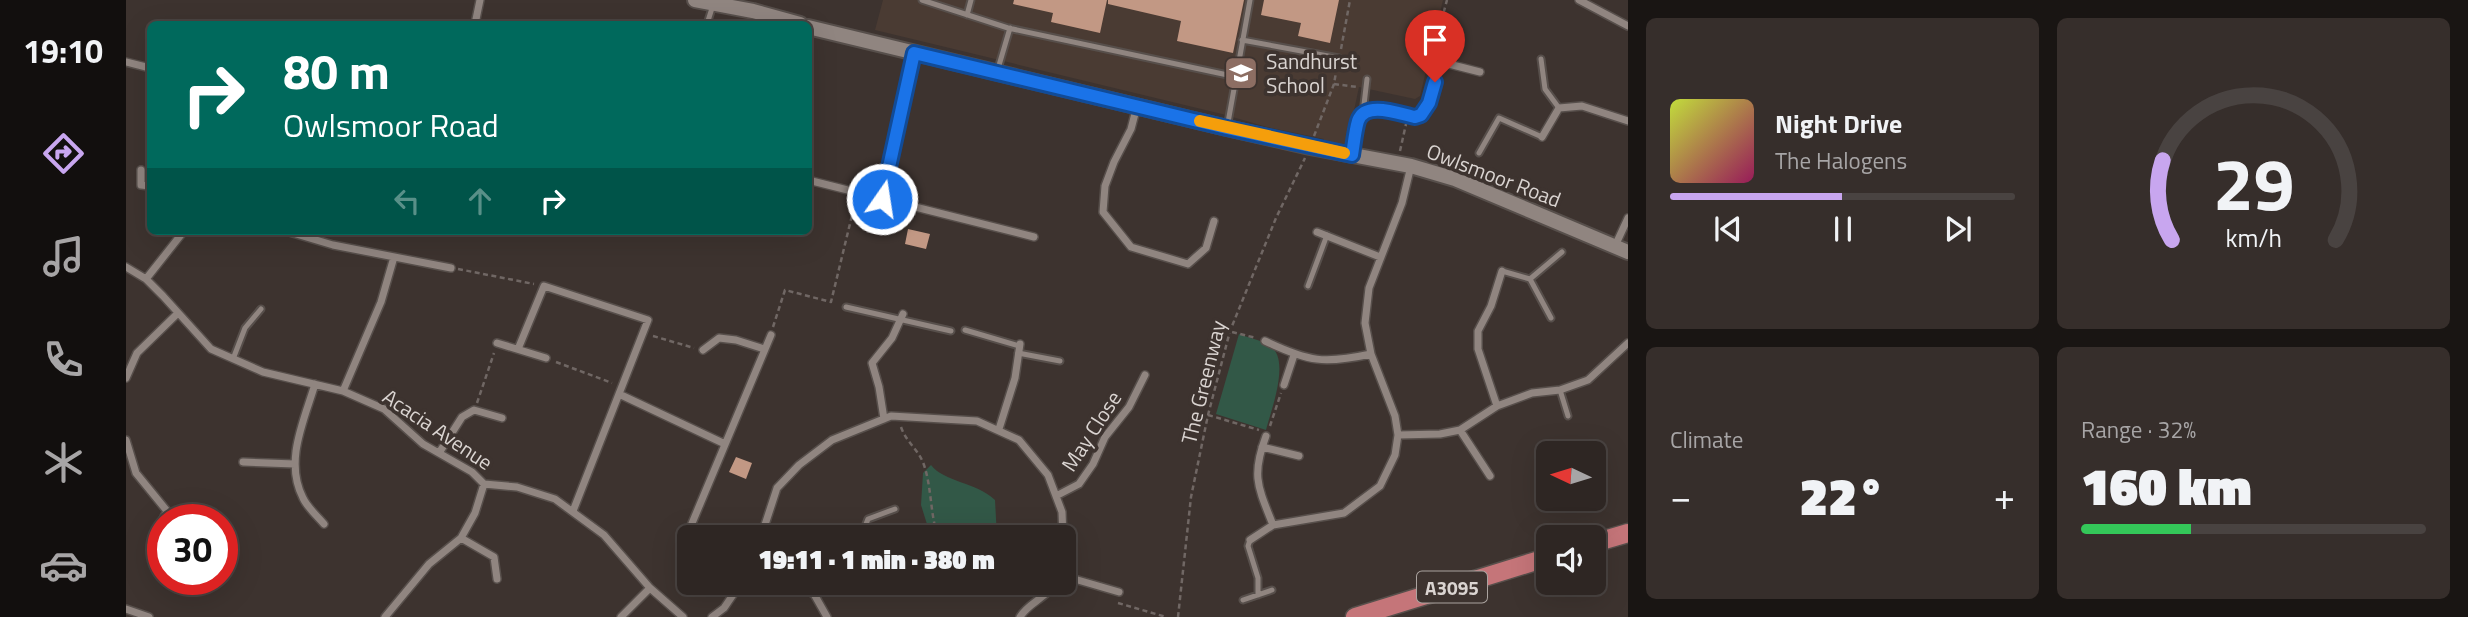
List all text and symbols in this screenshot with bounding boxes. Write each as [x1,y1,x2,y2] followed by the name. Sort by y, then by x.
[1405,10,1465,82] pin
[1416,21,1454,59] icon: arrive
[23,27,103,75] text: 19:10
[283,33,390,108] text: 80 m
[1266,45,1358,101] place label: Sandhurst School
[168,49,259,140] icon: right
[1222,54,1260,92] school or university icon: Sandhurst School
[283,101,499,149] text: Owlsmoor Road
[1775,104,1902,143] text: Night Drive
[2213,128,2294,238] text: 29
[39,129,88,178] icon: directions
[1422,135,1566,215] street label: Owlsmoor Road
[1775,143,1907,178] text: The Halogens
[845,162,919,236] position arrow
[388,182,426,220] icon: left
[461,182,499,220] icon: ahead
[534,182,572,220] icon: right
[1709,210,1747,248] icon: previous
[1824,210,1862,248] icon: pause
[1939,210,1977,248] icon: next
[2225,219,2282,257] text: km/h
[39,232,88,281] icon: music
[1172,317,1234,447] street label: The Greenway
[39,335,88,384] icon: phone
[377,380,499,478] street label: Acacia Avenue
[1053,384,1129,478] street label: May Close
[2081,412,2196,447] text: Range · 32%
[1670,422,1743,457] text: Climate
[39,438,88,487] icon: climate
[1536,441,1606,511] north arrow
[1536,441,1606,595] map controls
[2081,446,2252,525] text: 160 km
[1800,456,1885,535] text: 22°
[1670,467,1691,525] text: −
[1994,467,2015,525] text: +
[147,504,238,595] speed limit sign: 30
[1536,525,1606,595] button: sound
[758,540,995,579] text: 19:11 · 1 min · 380 m
[39,541,88,590] icon: car
[1417,572,1487,602] road number: A3095

